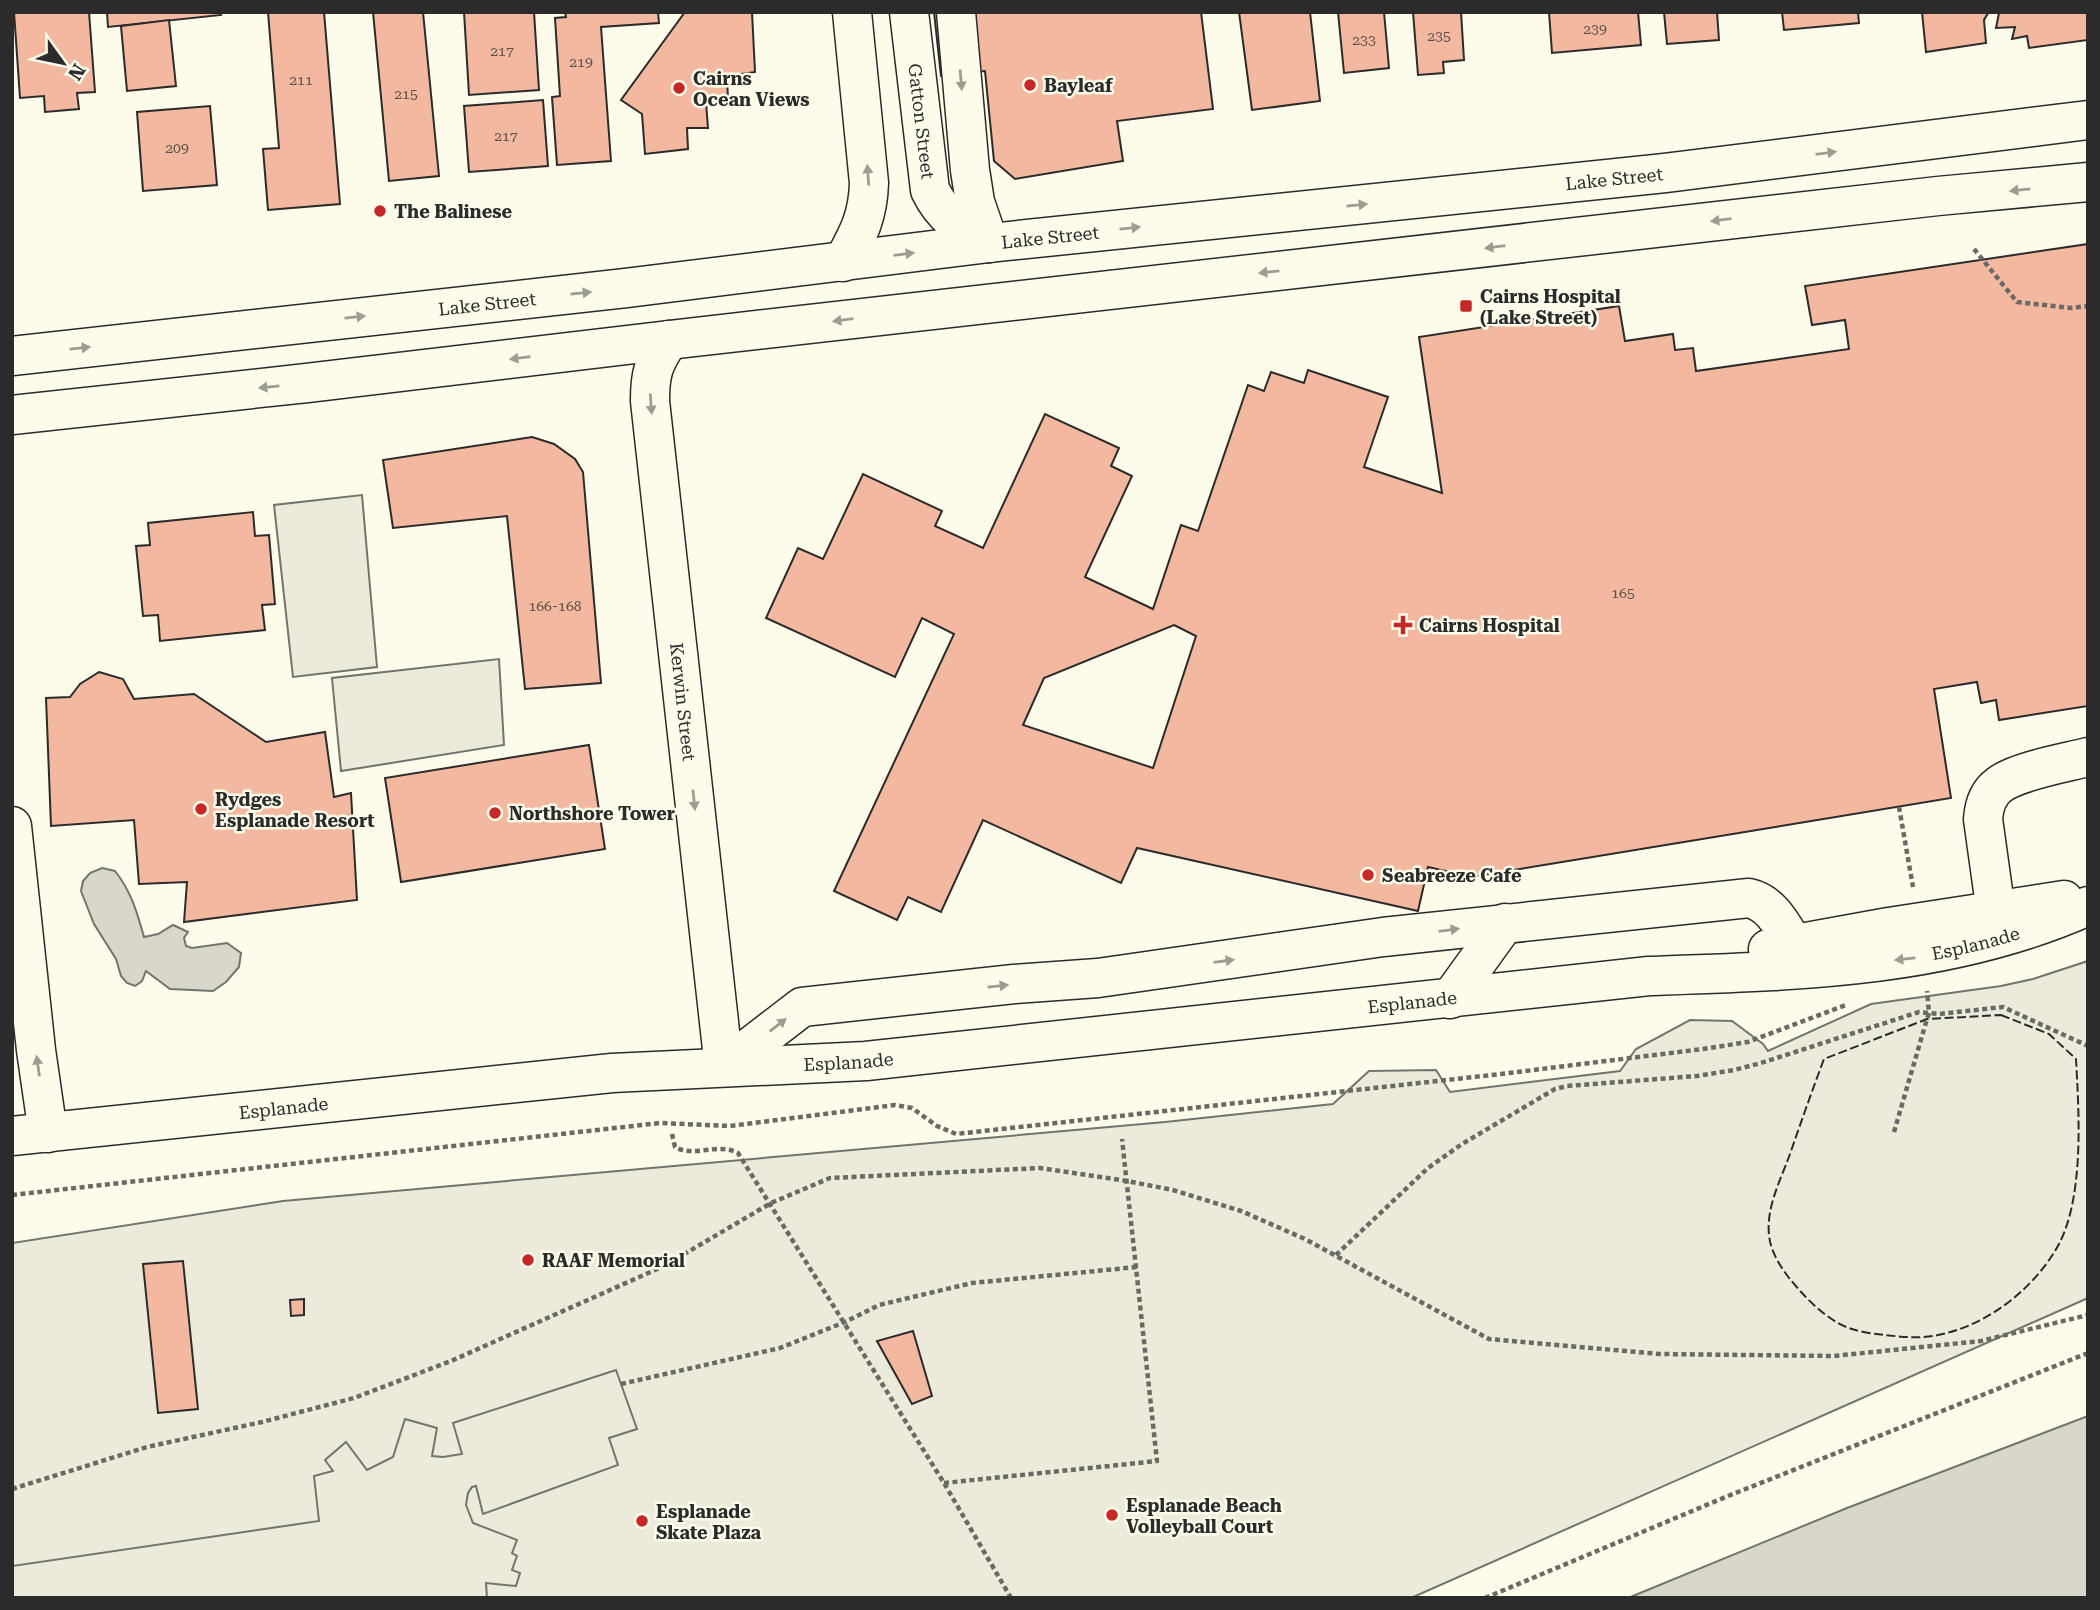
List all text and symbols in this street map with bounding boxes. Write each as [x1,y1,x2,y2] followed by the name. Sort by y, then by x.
[1583,21,1607,37] house number: 239
[28,28,98,98] north arrow
[1427,28,1451,44] house number: 235
[1352,32,1376,48] house number: 233
[490,43,514,59] house number: 217
[569,54,593,70] house number: 219
[63,60,90,85] text: N
[905,62,939,180] street label: Gatton Street
[693,68,810,110] place label: Cairns Ocean Views
[956,69,967,91] one-way arrow
[289,72,313,88] house number: 211
[1044,75,1114,96] place label: Bayleaf
[1022,77,1038,93] marker: Bayleaf
[671,80,687,96] marker: Cairns Ocean Views
[394,86,418,102] house number: 215
[494,128,518,144] house number: 217
[165,140,189,156] house number: 209
[1815,148,1837,159] one-way arrow
[1564,163,1664,194] street label: Lake Street
[863,164,874,186] one-way arrow
[2009,184,2031,195] one-way arrow
[1346,199,1368,210] one-way arrow
[394,201,512,222] place label: The Balinese
[372,203,388,219] marker: The Balinese
[1709,215,1731,226] one-way arrow
[1000,221,1100,252] street label: Lake Street
[1120,223,1142,234] one-way arrow
[1483,241,1505,252] one-way arrow
[893,249,915,260] one-way arrow
[1257,267,1279,278] one-way arrow
[1480,286,1621,328] place label: Cairns Hospital (Lake Street)
[570,287,592,298] one-way arrow
[437,288,537,319] street label: Lake Street
[1458,298,1474,314] marker: Cairns Hospital (Lake Street)
[344,312,366,323] one-way arrow
[832,315,854,326] one-way arrow
[69,343,91,354] one-way arrow
[508,352,530,363] one-way arrow
[258,382,280,393] one-way arrow
[646,393,657,415] one-way arrow
[1611,585,1635,601] house number: 165
[528,598,582,614] house number: 166-168
[1393,615,1413,635] marker: Cairns Hospital
[1419,615,1560,636] place label: Cairns Hospital
[666,642,700,762] street label: Kerwin Street
[215,789,375,831] place label: Rydges Esplanade Resort
[689,789,700,811] one-way arrow
[193,801,209,817] marker: Rydges Esplanade Resort
[509,803,675,824] place label: Northshore Tower
[487,805,503,821] marker: Northshore Tower
[1382,865,1522,886] place label: Seabreeze Cafe
[1360,867,1376,883] marker: Seabreeze Cafe
[1930,922,2022,964] street label: Esplanade
[1438,924,1460,935] one-way arrow
[1894,954,1916,965] one-way arrow
[1213,955,1235,966] one-way arrow
[987,980,1009,991] one-way arrow
[1366,986,1458,1017] street label: Esplanade
[768,1018,786,1033] one-way arrow
[803,1048,894,1074] street label: Esplanade
[33,1055,44,1077] one-way arrow
[238,1092,329,1123] street label: Esplanade
[542,1250,685,1271] place label: RAAF Memorial
[520,1252,536,1268] marker: RAAF Memorial
[1126,1495,1282,1537] place label: Esplanade Beach Volleyball Court
[656,1501,761,1543] place label: Esplanade Skate Plaza
[1104,1507,1120,1523] marker: Esplanade Beach Volleyball Court
[634,1513,650,1529] marker: Esplanade Skate Plaza

